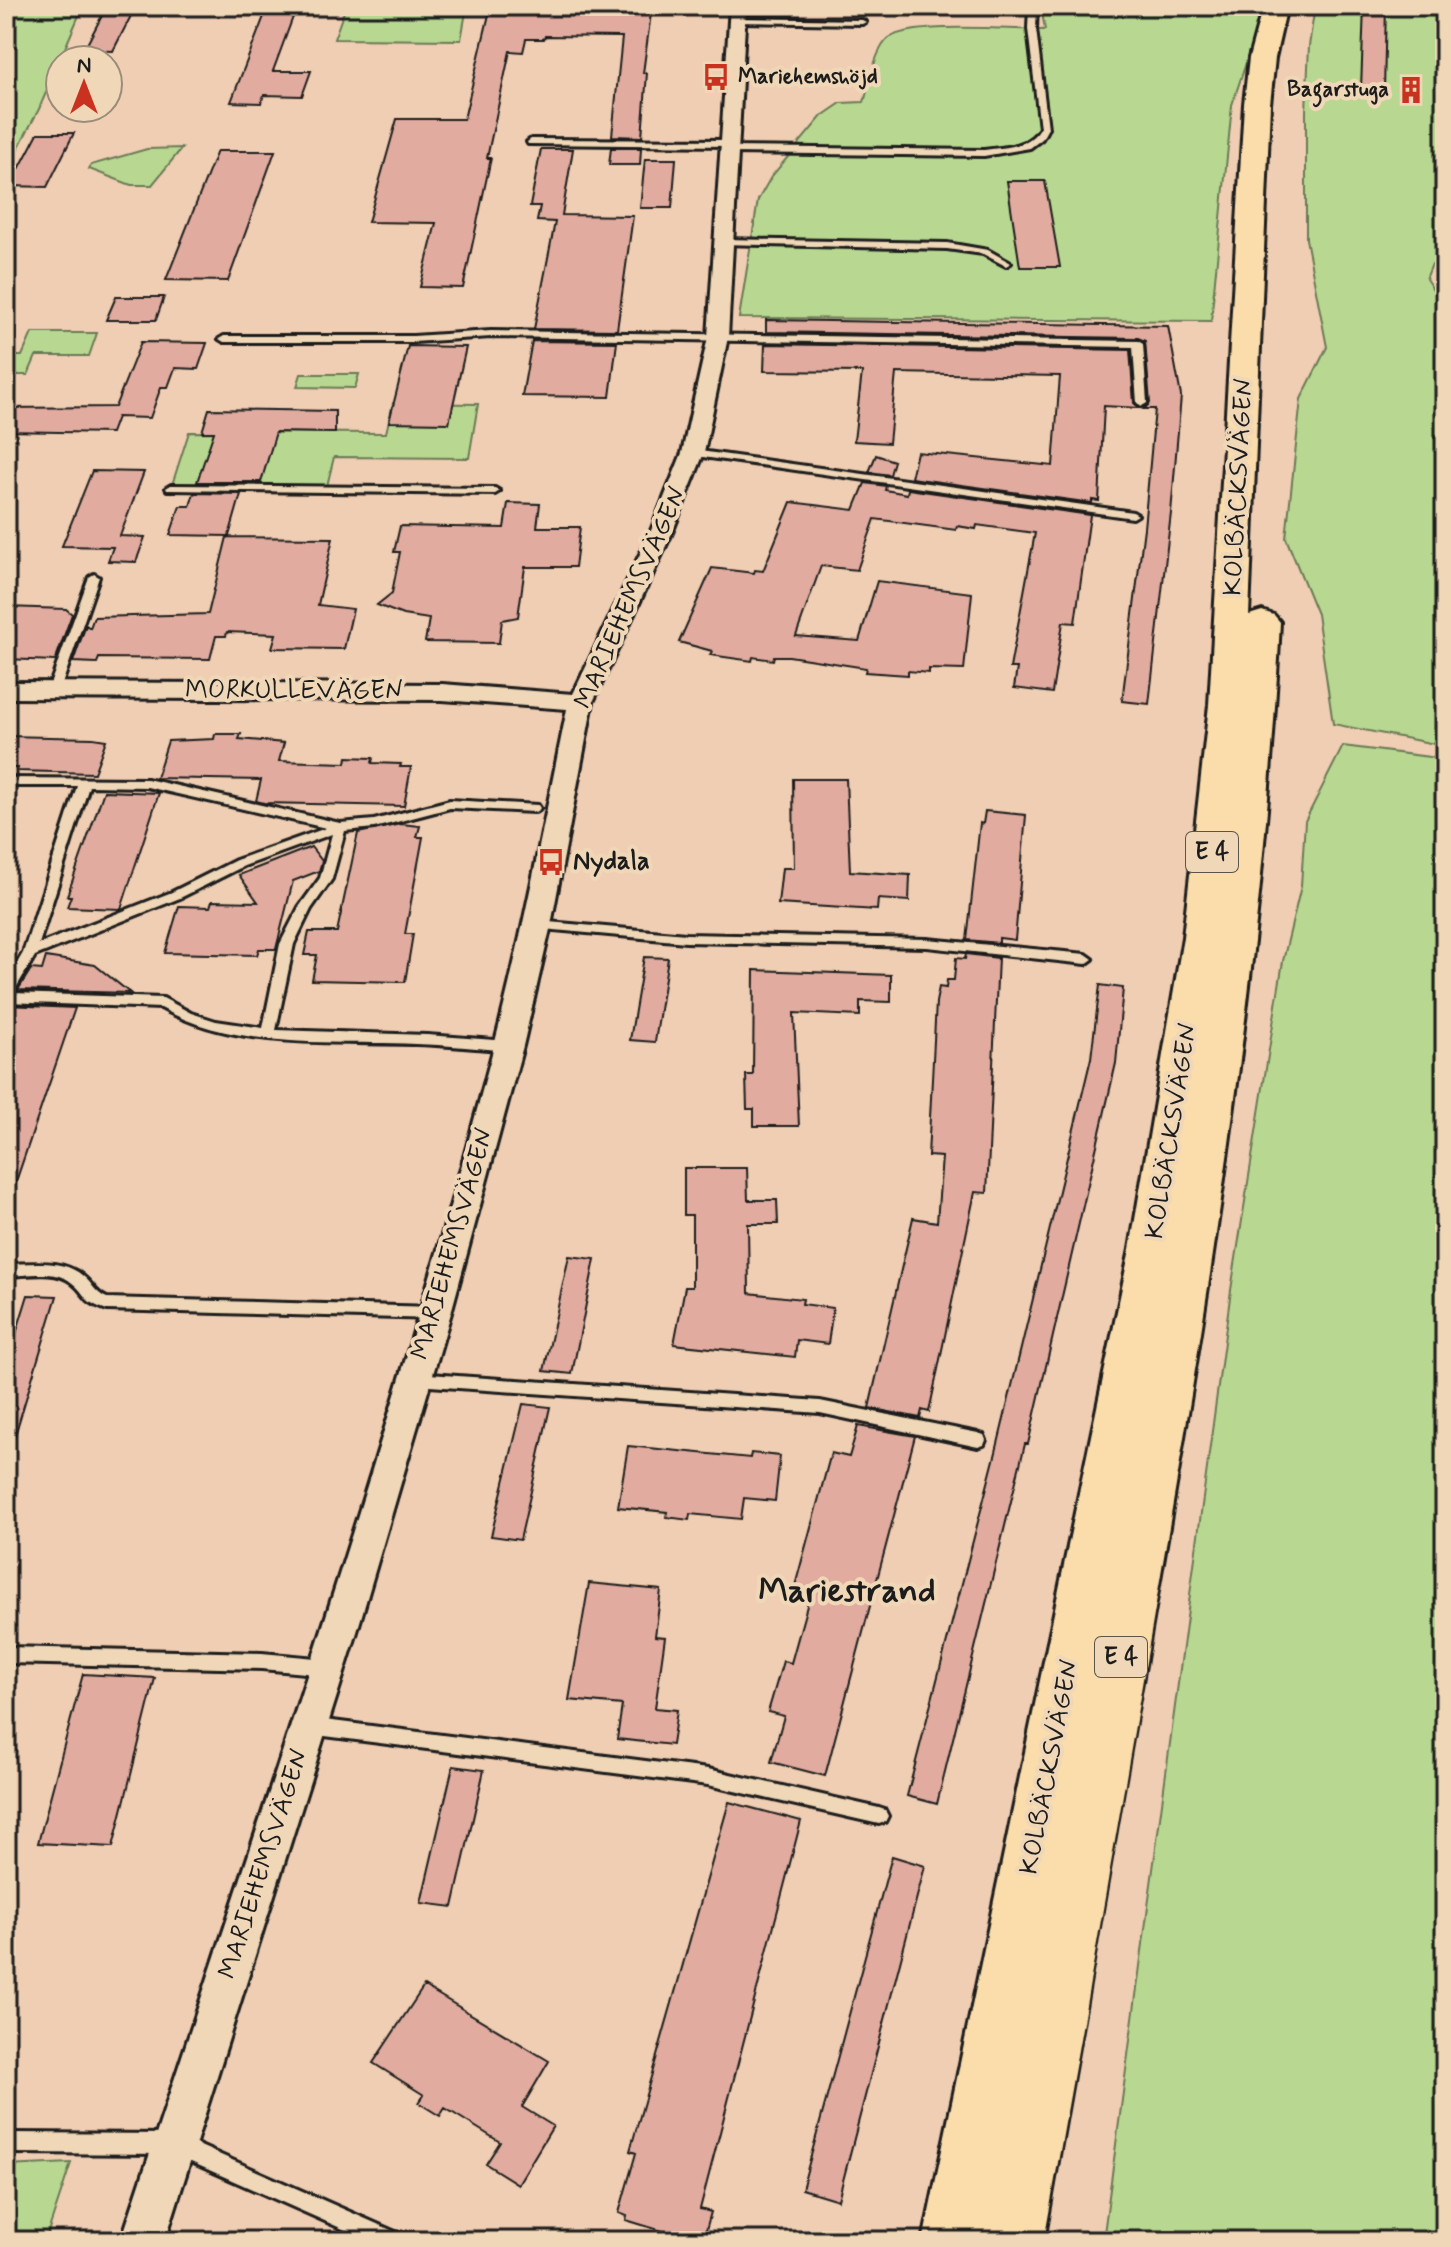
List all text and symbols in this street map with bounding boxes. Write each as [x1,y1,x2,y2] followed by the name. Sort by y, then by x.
[44,44,124,124] north arrow
[77,52,91,80] text: N
[701,62,731,92] bus stop icon: Mariehemshöjd
[738,63,878,91] place label: Mariehemshöjd
[1396,75,1426,105] building icon: Bagarstuga
[1287,76,1389,108] place label: Bagarstuga
[1216,377,1262,597] street label: KOLBÄCKSVÄGEN
[567,482,695,714] street label: MARIEHEMSVÄGEN
[185,674,403,708] street label: MORKULLEVÄGEN
[1186,832,1238,872] road number: E 4
[573,845,650,879] place label: Nydala
[536,847,566,877] bus stop icon: Nydala
[1138,1021,1206,1241] street label: KOLBÄCKSVÄGEN
[404,1124,502,1364] street label: MARIEHEMSVÄGEN
[758,1569,936,1614] district label: Mariestrand
[1095,1637,1147,1677] road number: E 4
[1012,1657,1088,1877] street label: KOLBÄCKSVÄGEN
[211,1745,317,1983] street label: MARIEHEMSVÄGEN

